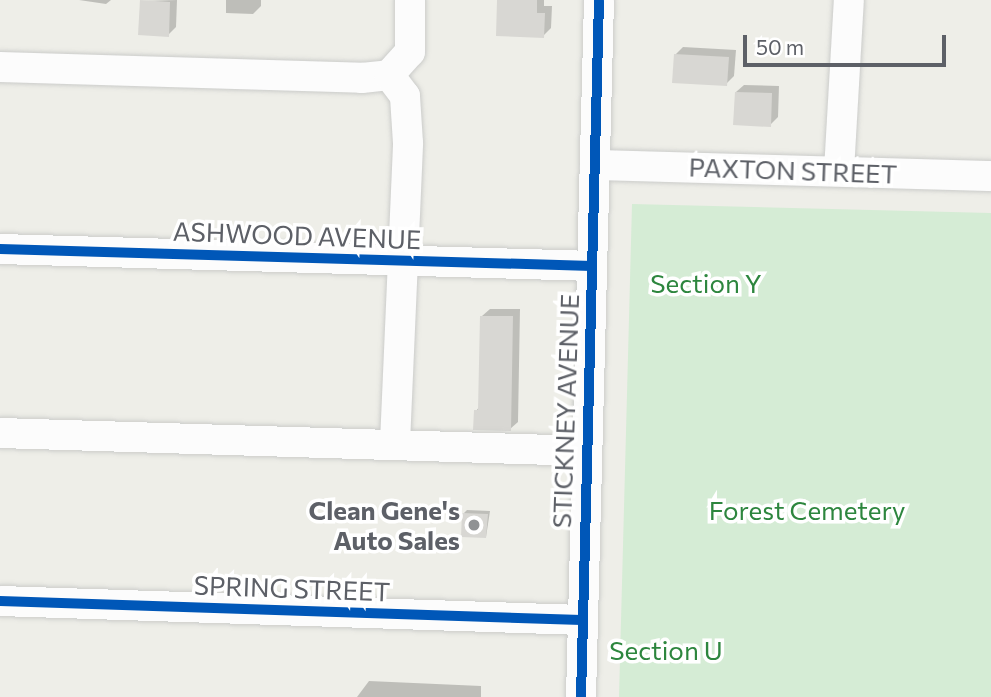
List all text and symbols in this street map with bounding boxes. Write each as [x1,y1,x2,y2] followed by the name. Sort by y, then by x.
[746,21,949,65] scale bar
[756,34,804,59] text: 50 m
[688,151,898,189] street label: PAXTON STREET
[172,215,422,255] street label: ASHWOOD AVENUE
[650,267,762,299] park label: Section Y
[545,293,585,529] street label: STICKNEY AVENUE
[308,494,460,556] place label: Clean Gene's Auto Sales
[709,494,905,526] park label: Forest Cemetery
[466,517,482,533] marker: Clean Gene's Auto Sales
[193,569,391,607] street label: SPRING STREET
[609,634,723,666] park label: Section U

